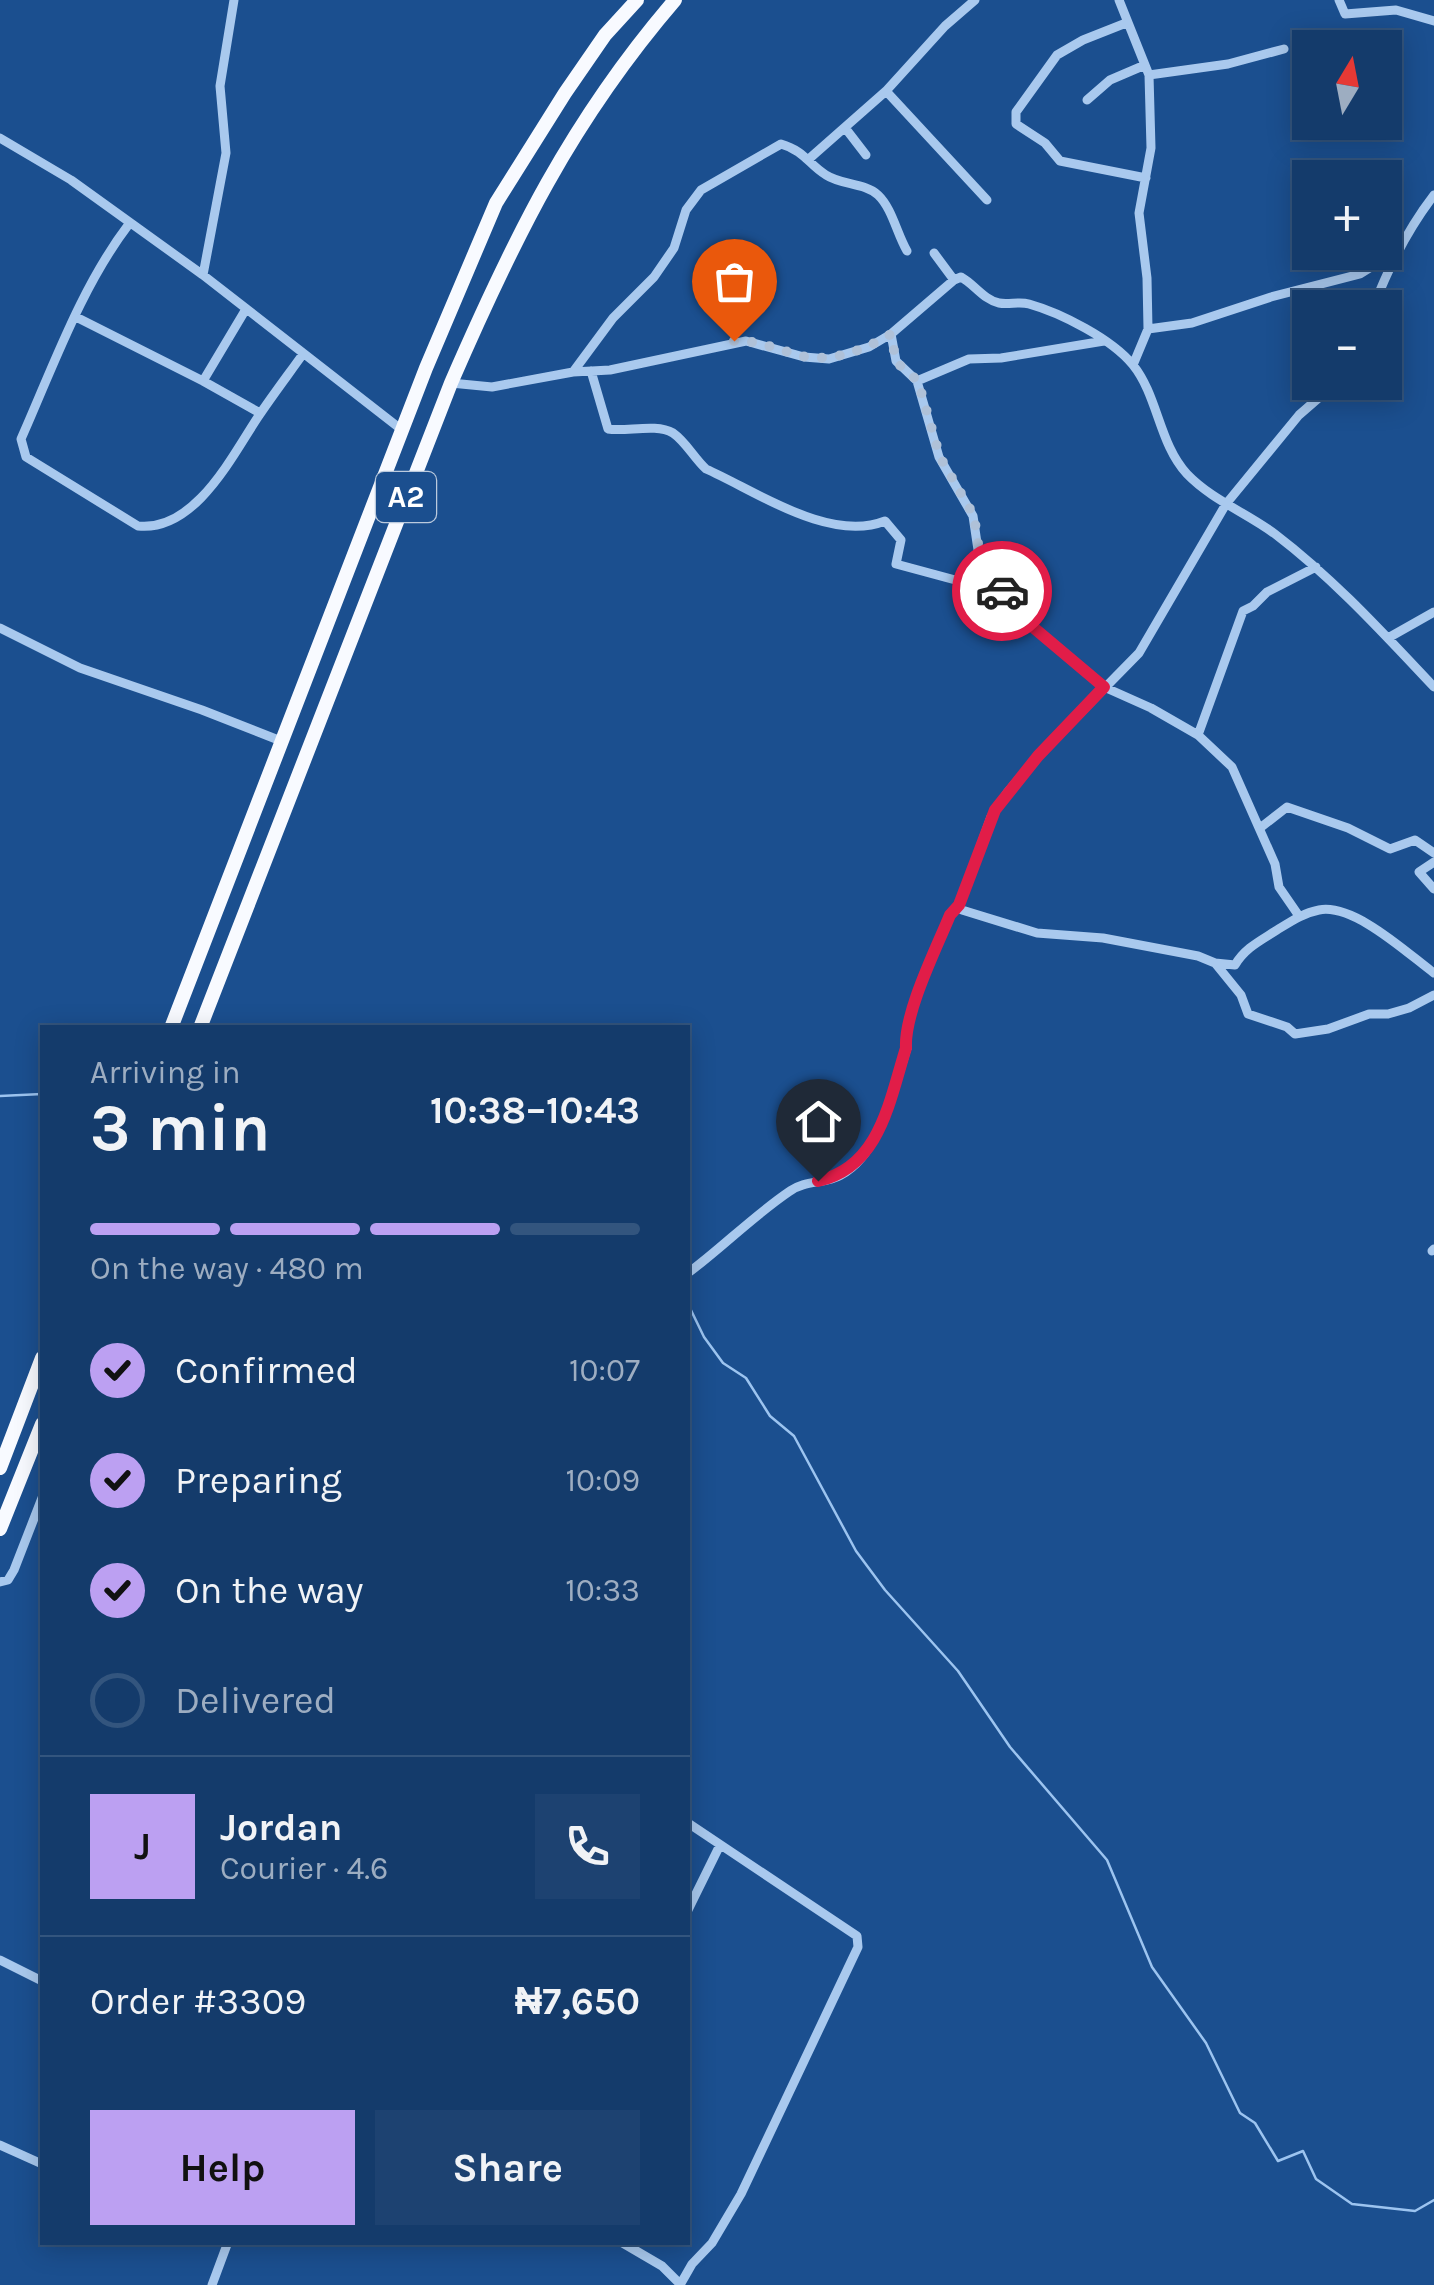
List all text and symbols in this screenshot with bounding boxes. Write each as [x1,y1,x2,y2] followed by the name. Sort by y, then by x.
[1292,30,1402,140] north arrow
[1292,30,1402,400] map controls
[1292,160,1402,270] button: +
[692,239,777,342] pin
[707,254,762,309] icon: bag
[1292,290,1402,400] button: −
[376,472,436,522] road number: A2
[952,541,1052,641] courier
[975,564,1030,619] icon: car
[90,1054,241,1091] text: Arriving in
[776,1079,861,1182] pin
[430,1088,640,1133] text: 10:38–10:43
[90,1090,270,1166] text: 3 min
[791,1094,846,1149] icon: home
[90,1250,364,1287] text: On the way · 480 m
[90,1343,145,1398] icon: check
[175,1348,358,1393] text: Confirmed
[569,1352,640,1389] text: 10:07
[90,1453,145,1508] icon: check
[175,1458,342,1503] text: Preparing
[566,1462,640,1499] text: 10:09
[90,1563,145,1618] icon: check
[175,1568,363,1613] text: On the way
[565,1572,640,1609] text: 10:33
[175,1678,336,1723] text: Delivered
[535,1794,640,1899] button: phone
[220,1805,343,1850] text: Jordan
[134,1824,151,1869] text: J
[220,1850,388,1887] text: Courier · 4.6
[90,1979,306,2024] text: Order #3309
[515,1979,640,2024] text: ₦7,650
[90,2110,355,2225] button: Help
[375,2110,640,2225] button: Share

